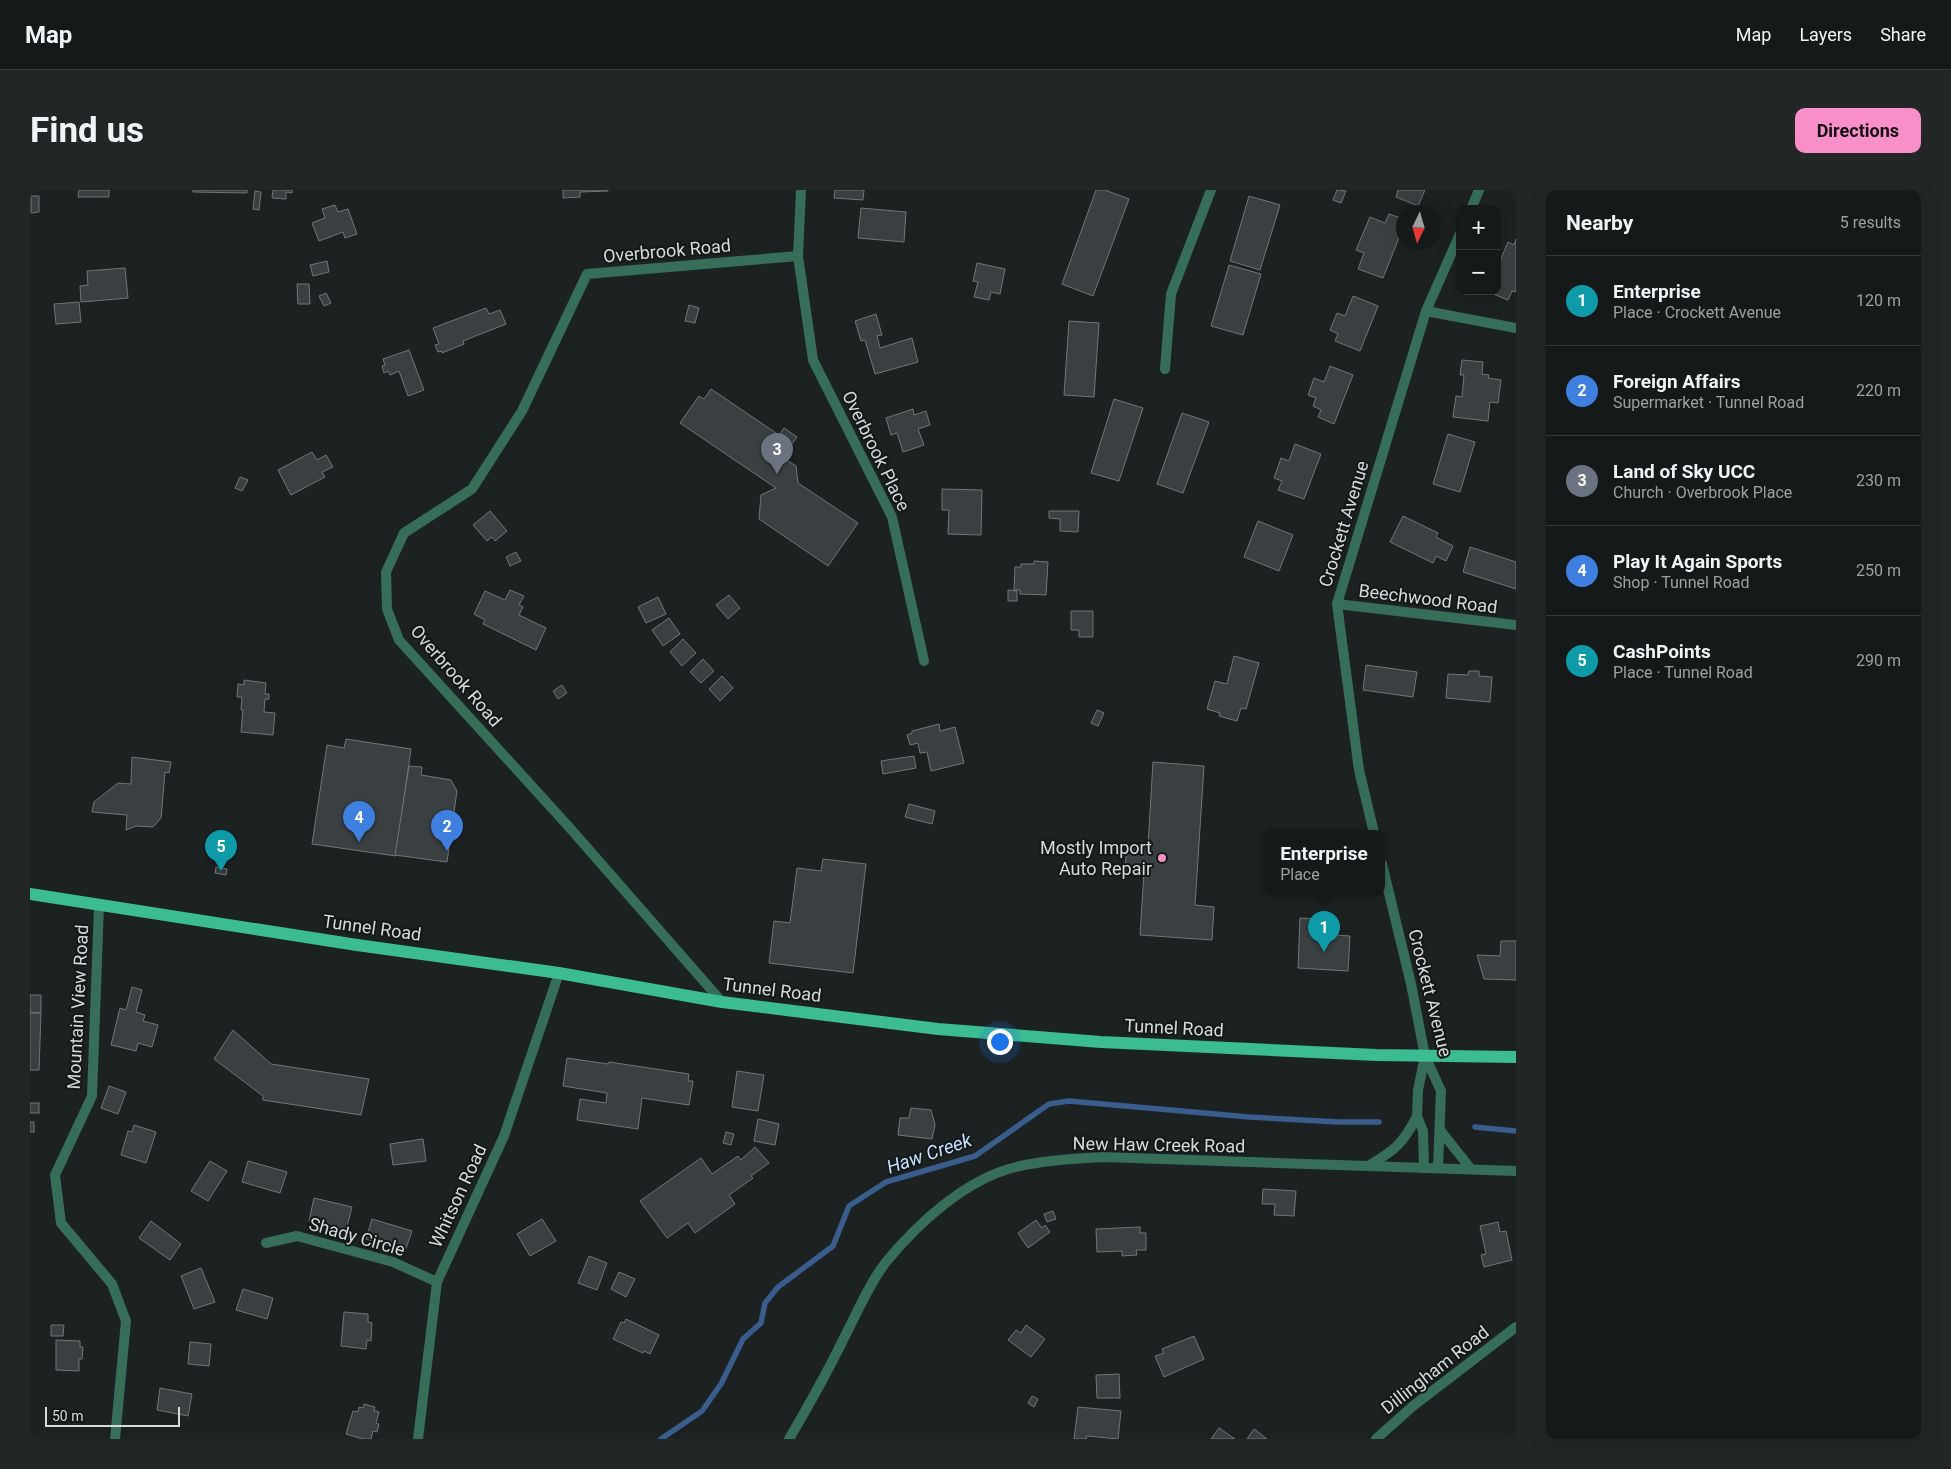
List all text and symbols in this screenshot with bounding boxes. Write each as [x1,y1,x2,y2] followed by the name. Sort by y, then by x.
[25,21,72,49] text: Map
[1736,24,1771,45] text: Map
[1799,24,1852,45] text: Layers
[1880,24,1926,45] text: Share
[1795,108,1921,153] button: Directions
[30,110,144,151] text: Find us
[1396,205,1441,250] north arrow
[1456,205,1501,295] map controls
[1456,205,1501,250] button: +
[1566,211,1633,235] text: Nearby
[1840,213,1901,232] text: 5 results
[602,234,732,267] street label: Overbrook Road
[1456,250,1501,295] button: −
[1613,280,1701,303] text: Enterprise
[1577,291,1587,310] text: 1
[1856,291,1901,310] text: 120 m
[1613,303,1781,322] text: Place · Crockett Avenue
[1613,370,1741,393] text: Foreign Affairs
[1577,381,1587,400] text: 2
[1856,381,1901,400] text: 220 m
[838,387,915,514] street label: Overbrook Place
[1613,393,1804,412] text: Supermarket · Tunnel Road
[761,433,793,474] pin: 3
[1314,458,1373,590] street label: Crockett Avenue
[1613,460,1755,483] text: Land of Sky UCC
[1577,471,1587,490] text: 3
[1856,471,1901,490] text: 230 m
[1613,483,1792,502] text: Church · Overbrook Place
[1613,550,1782,573] text: Play It Again Sports
[1577,561,1587,580] text: 4
[1856,561,1901,580] text: 250 m
[1613,573,1750,592] text: Shop · Tunnel Road
[1357,580,1499,617] street label: Beechwood Road
[406,620,506,731] street label: Overbrook Road
[1613,640,1711,663] text: CashPoints
[1577,651,1587,670] text: 5
[1856,651,1901,670] text: 290 m
[1613,663,1753,682] text: Place · Tunnel Road
[343,801,375,842] pin: 4
[431,810,463,851] pin: 2
[205,830,237,871] pin: 5
[1263,830,1385,895] popup
[1040,837,1152,879] place label: Mostly Import Auto Repair
[1280,842,1368,865] text: Enterprise
[1156,852,1168,864] marker: Mostly Import Auto Repair
[1280,865,1320,884] text: Place
[321,910,423,945] street label: Tunnel Road
[1308,911,1340,952] pin: 1
[63,924,92,1090] street label: Mountain View Road
[1404,927,1457,1059] street label: Crockett Avenue
[721,973,823,1006] street label: Tunnel Road
[1124,1014,1224,1041] street label: Tunnel Road
[987,1029,1013,1055] your location
[884,1128,975,1179] water label: Haw Creek
[1073,1132,1245,1157] street label: New Haw Creek Road
[424,1141,491,1251] street label: Whitson Road
[307,1213,408,1260] street label: Shady Circle
[1377,1321,1493,1418] street label: Dillingham Road
[45,1404,180,1427] scale bar
[52,1408,84,1424] text: 50 m

